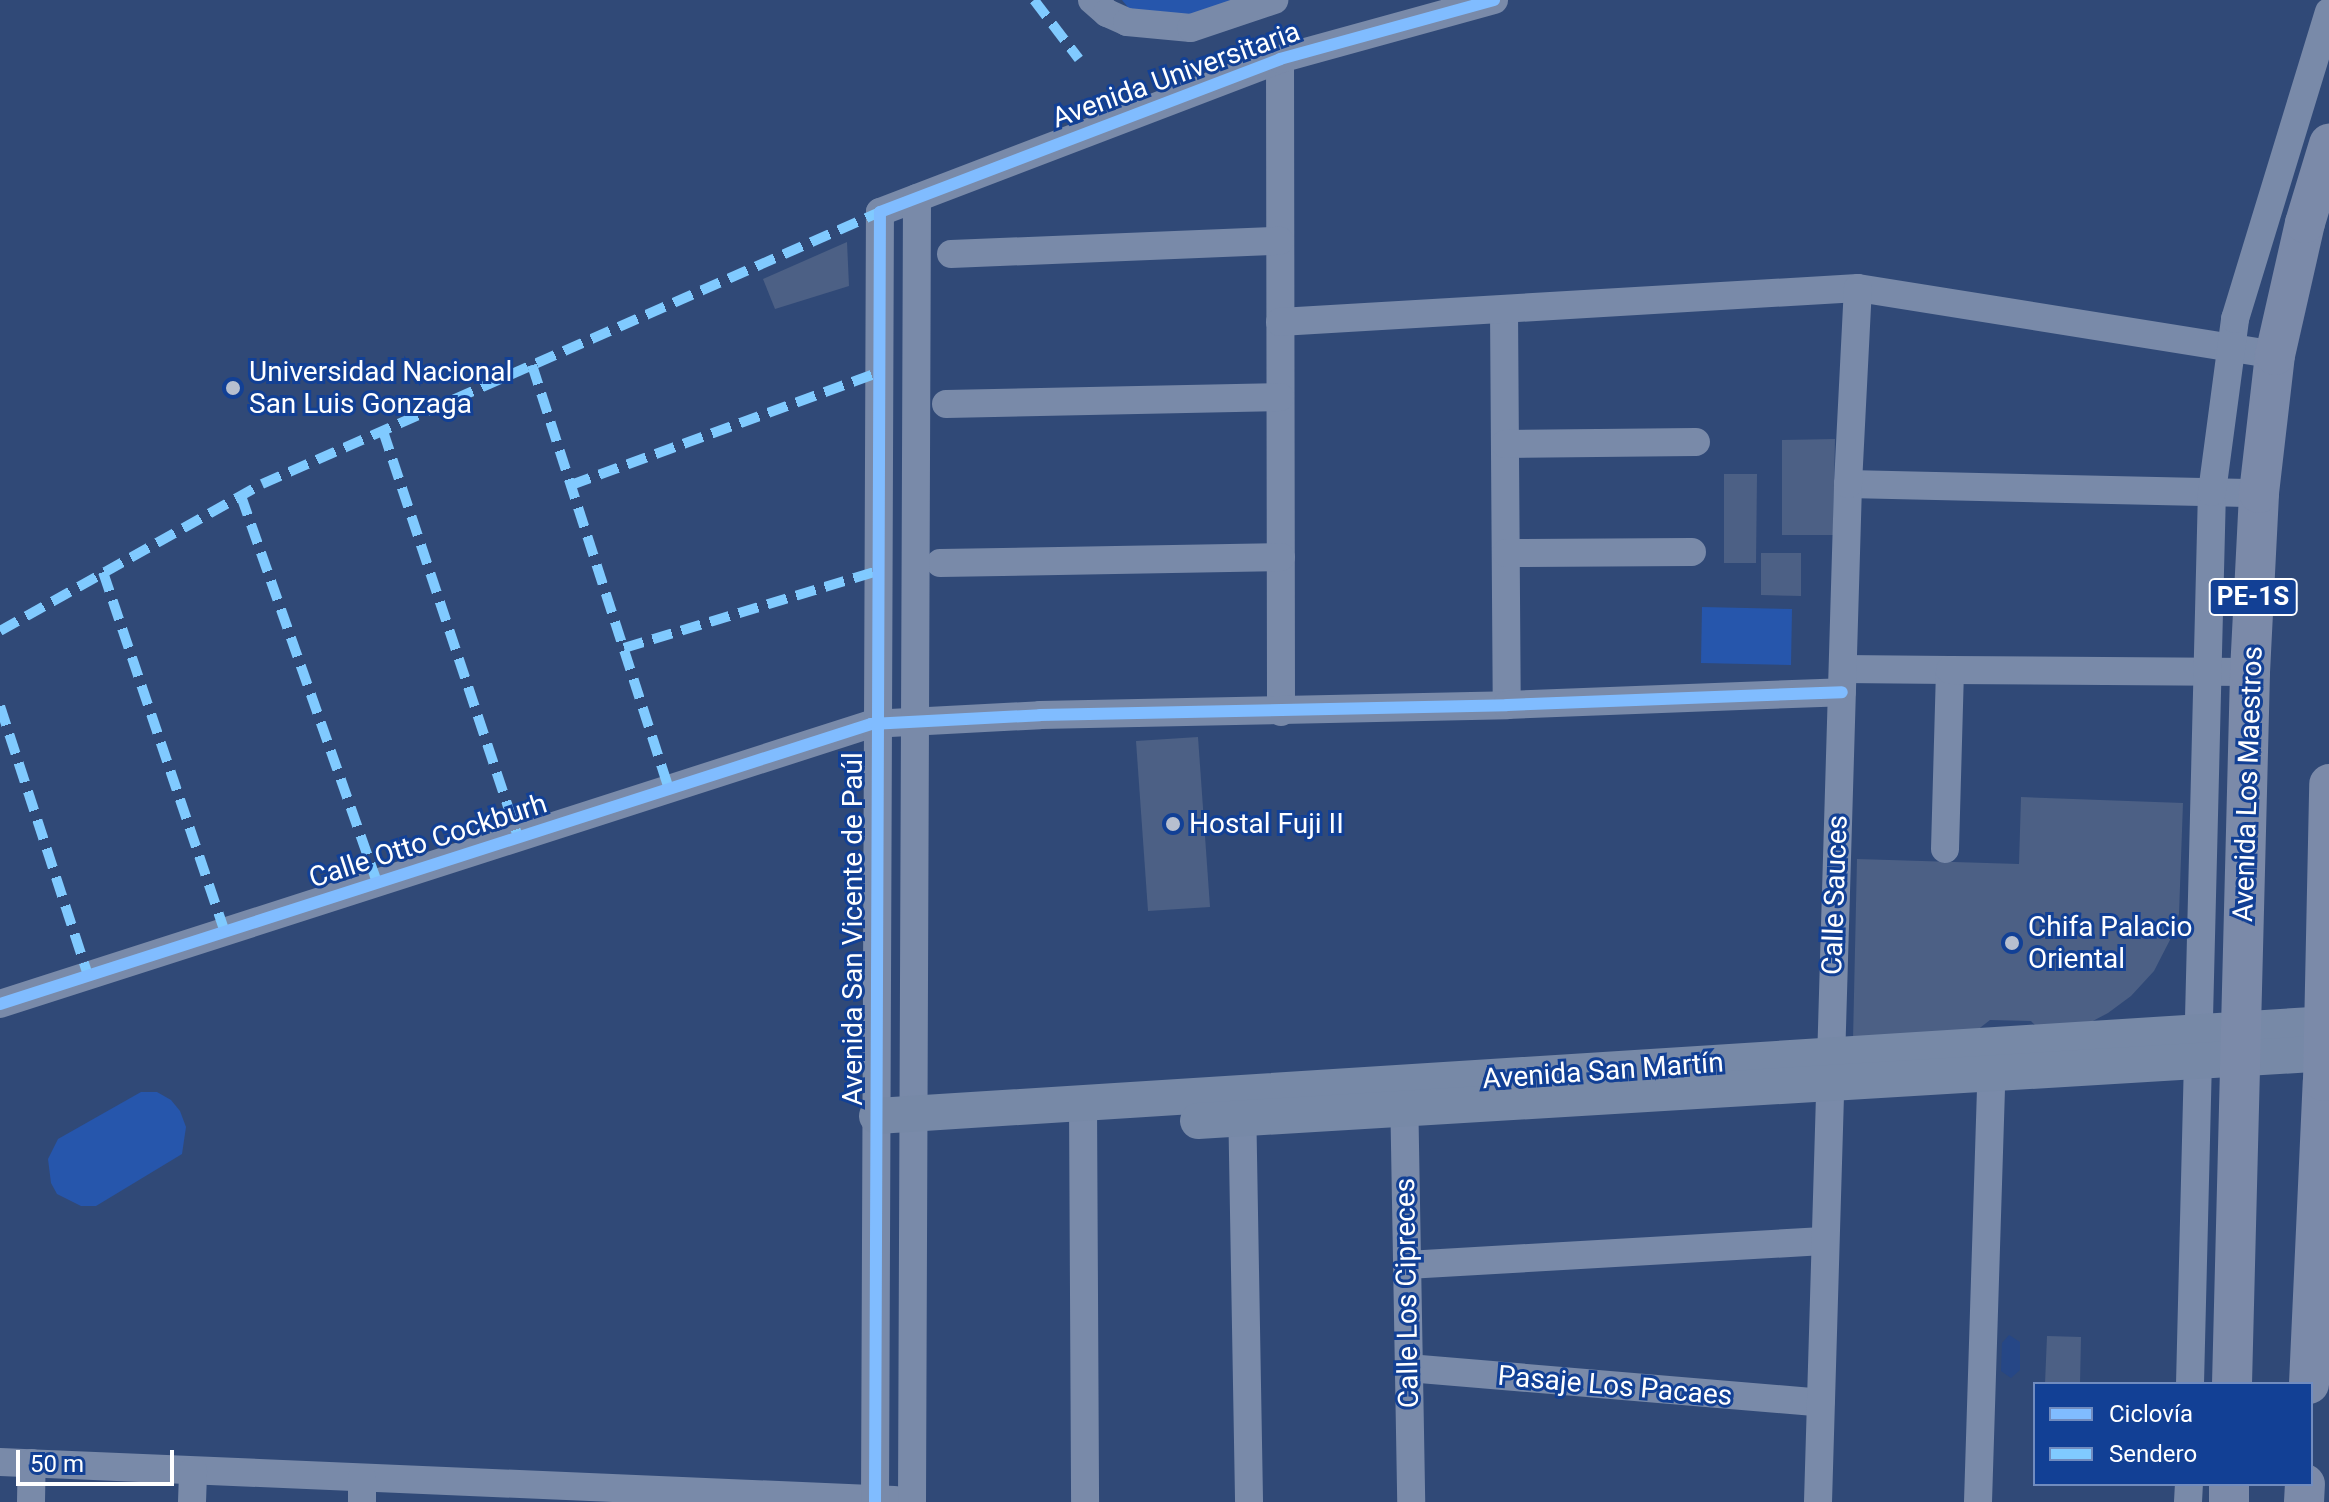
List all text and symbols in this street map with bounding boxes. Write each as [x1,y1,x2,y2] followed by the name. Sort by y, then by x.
[1047,15,1305,135] street label: Avenida Universitaria
[249,355,512,421] place label: Universidad Nacional San Luis Gonzaga
[224,379,242,397] marker: Universidad Nacional San Luis Gonzaga
[2207,575,2299,619] road number: PE-1S
[2226,645,2270,923] street label: Avenida Los Maestros
[836,752,870,1106] street label: Avenida San Vicente de Paúl
[305,787,551,895] street label: Calle Otto Cockburh
[1189,807,1344,841] place label: Hostal Fuji II
[1815,814,1855,976] street label: Calle Sauces
[1164,815,1182,833] marker: Hostal Fuji II
[2028,910,2193,976] place label: Chifa Palacio Oriental
[2003,934,2021,952] marker: Chifa Palacio Oriental
[1481,1046,1725,1096] street label: Avenida San Martín
[1388,1178,1426,1408] street label: Calle Los Cipreces
[1496,1359,1734,1413] street label: Pasaje Los Pacaes
[2033,1382,2313,1486] legend
[2109,1400,2193,1428] text: Ciclovía
[20,1434,178,1484] scale bar
[2109,1440,2197,1468] text: Sendero
[30,1450,84,1478] text: 50 m

